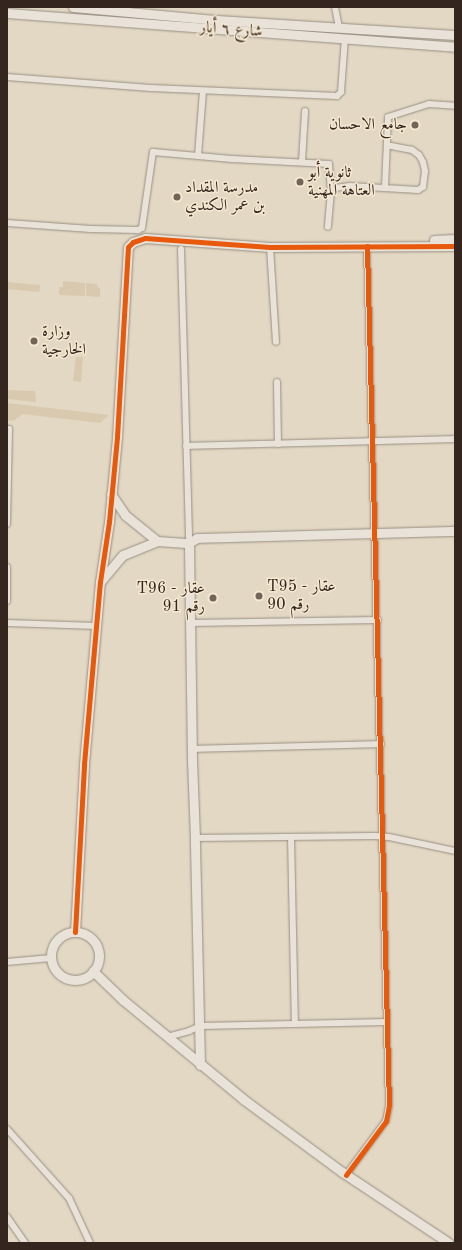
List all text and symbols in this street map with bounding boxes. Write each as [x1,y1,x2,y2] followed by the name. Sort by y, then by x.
[199,18,263,42] street label: شارع ٦ أيار
[329,115,407,135] place label: جامع الاحسان
[410,120,420,130] marker: جامع الاحسان
[308,163,375,201] place label: ثانوية أبو العتاهة المهنية
[295,177,305,187] marker: ثانوية أبو العتاهة المهنية
[185,178,265,216] place label: مدرسة المقداد بن عمر الكندي
[172,192,182,202] marker: مدرسة المقداد بن عمر الكندي
[42,322,86,360] place label: وزارة الخارجية
[29,336,39,346] marker: وزارة الخارجية
[267,577,336,615] place label: T95 - عقار رقم 90
[136,579,205,617] place label: T96 - عقار رقم 91
[254,591,264,601] marker: T95 - عقار رقم 90
[208,593,218,603] marker: T96 - عقار رقم 91

